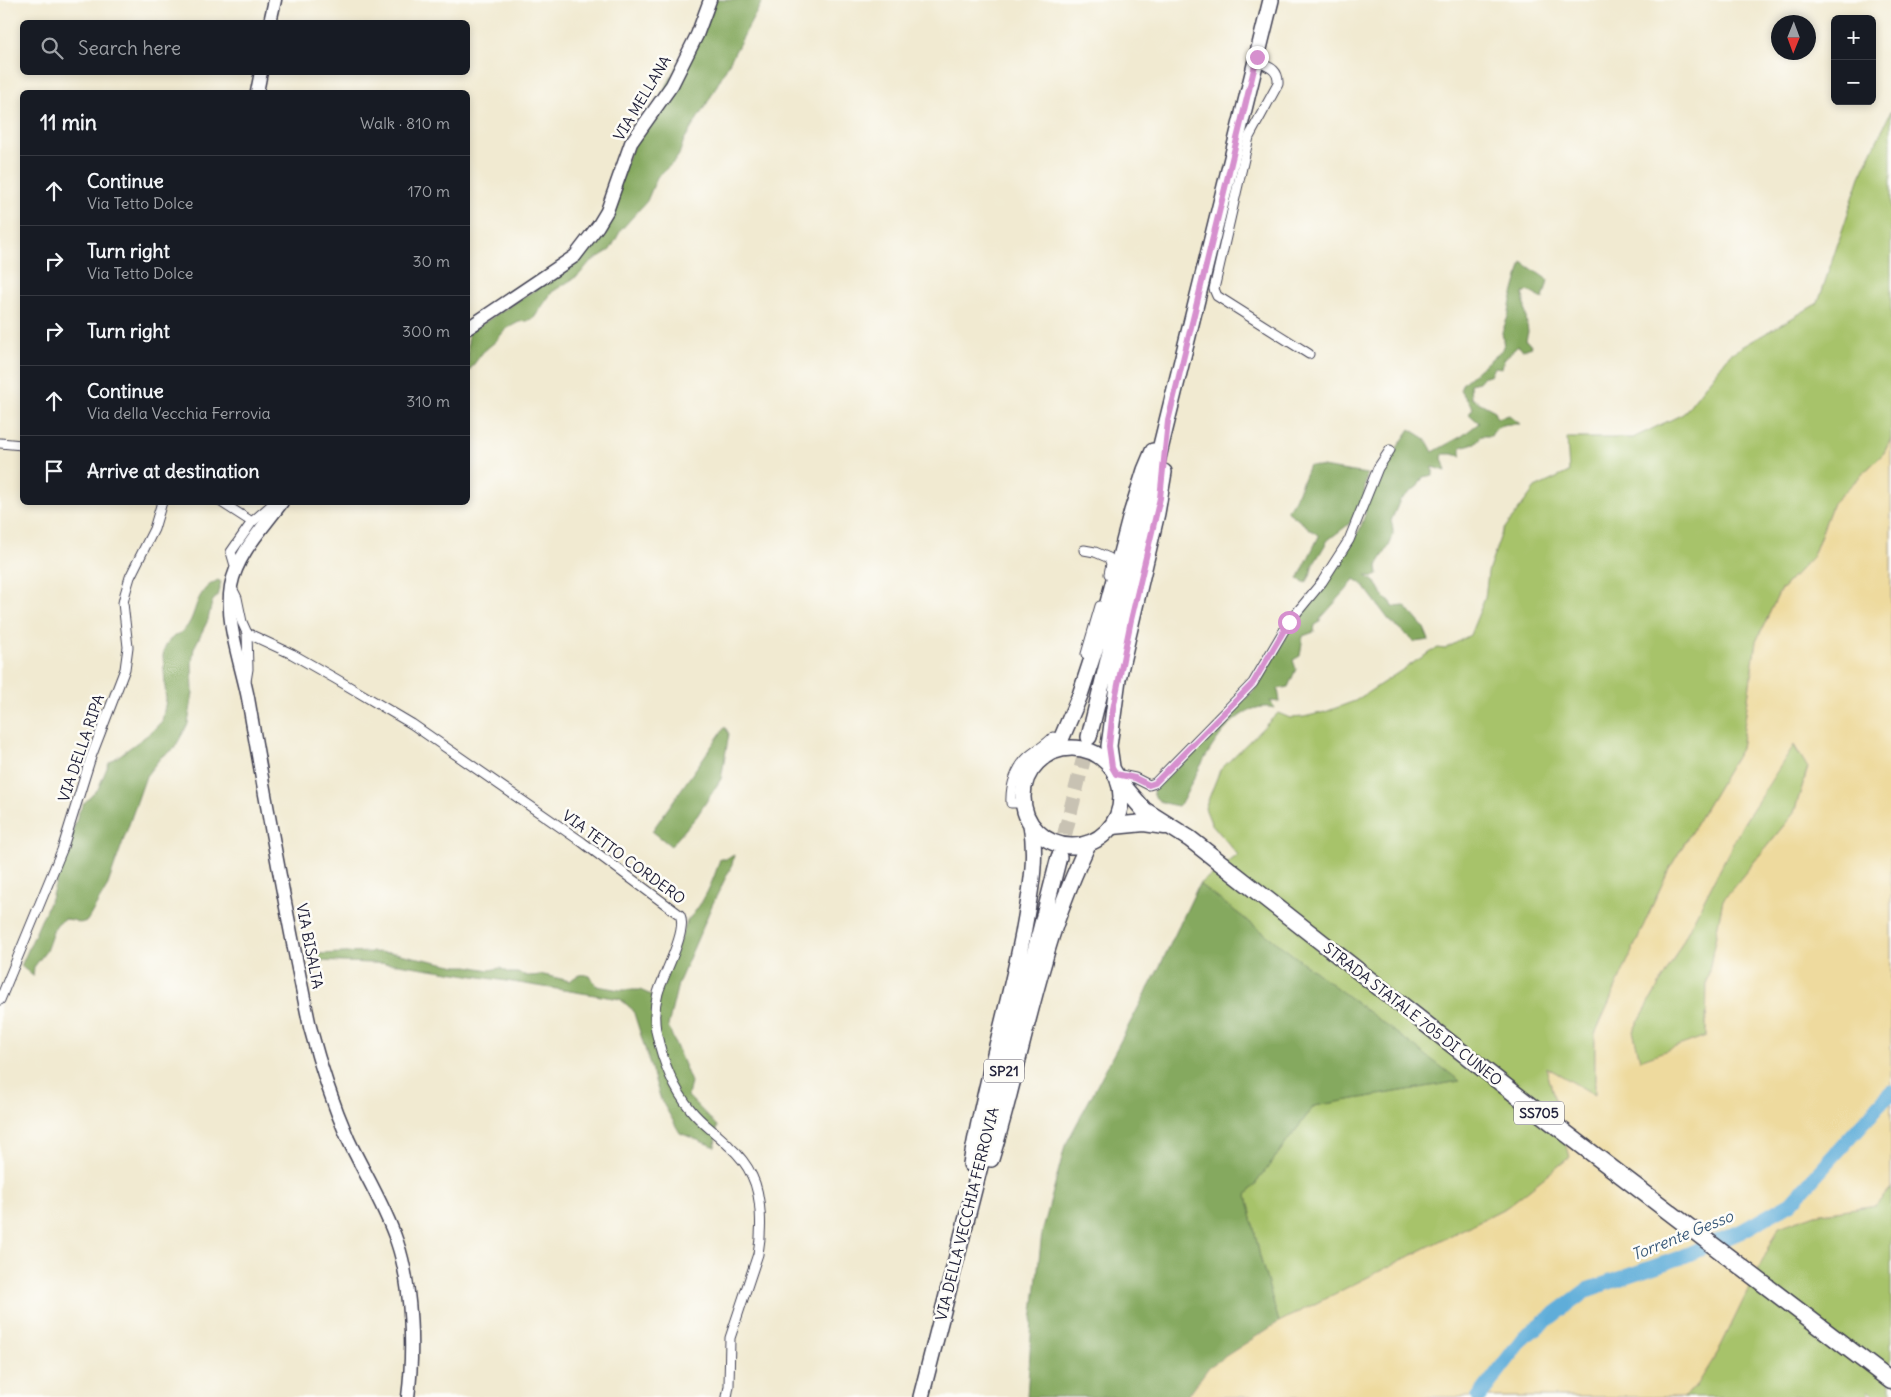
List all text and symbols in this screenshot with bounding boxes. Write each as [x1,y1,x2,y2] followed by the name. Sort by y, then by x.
[1771,15,1816,60] north arrow
[1831,15,1876,105] map controls
[1831,15,1876,60] button: +
[20,20,470,75] search box
[38,34,66,62] icon: search
[78,36,181,60] text: Search here
[1246,46,1269,69] route end
[609,52,675,144] street label: VIA MELLANA
[1831,60,1876,105] button: −
[40,109,97,136] text: 11 min
[360,113,450,133] text: Walk · 810 m
[87,169,164,193] text: Continue
[40,177,68,205] icon: ahead
[407,181,450,201] text: 170 m
[87,193,193,213] text: Via Tetto Dolce
[87,239,170,263] text: Turn right
[40,247,68,275] icon: right
[413,251,450,271] text: 30 m
[87,263,193,283] text: Via Tetto Dolce
[40,317,68,345] icon: right
[87,319,170,343] text: Turn right
[402,321,450,341] text: 300 m
[87,379,164,403] text: Continue
[40,387,68,415] icon: ahead
[406,391,450,411] text: 310 m
[87,403,271,423] text: Via della Vecchia Ferrovia
[40,457,68,485] icon: arrive
[87,459,260,483] text: Arrive at destination
[1278,611,1301,634] route start
[54,691,108,804] street label: VIA DELLA RIPA
[559,806,689,908] street label: VIA TETTO CORDERO
[292,902,328,991] street label: VIA BISALTA
[1320,938,1506,1090] street label: STRADA STATALE 705 DI CUNEO
[984,1060,1024,1082] road number: SP21
[1514,1102,1564,1124] road number: SS705
[931,1105,1003,1323] street label: VIA DELLA VECCHIA FERROVIA
[1628,1205,1737,1265] water label: Torrente Gesso

